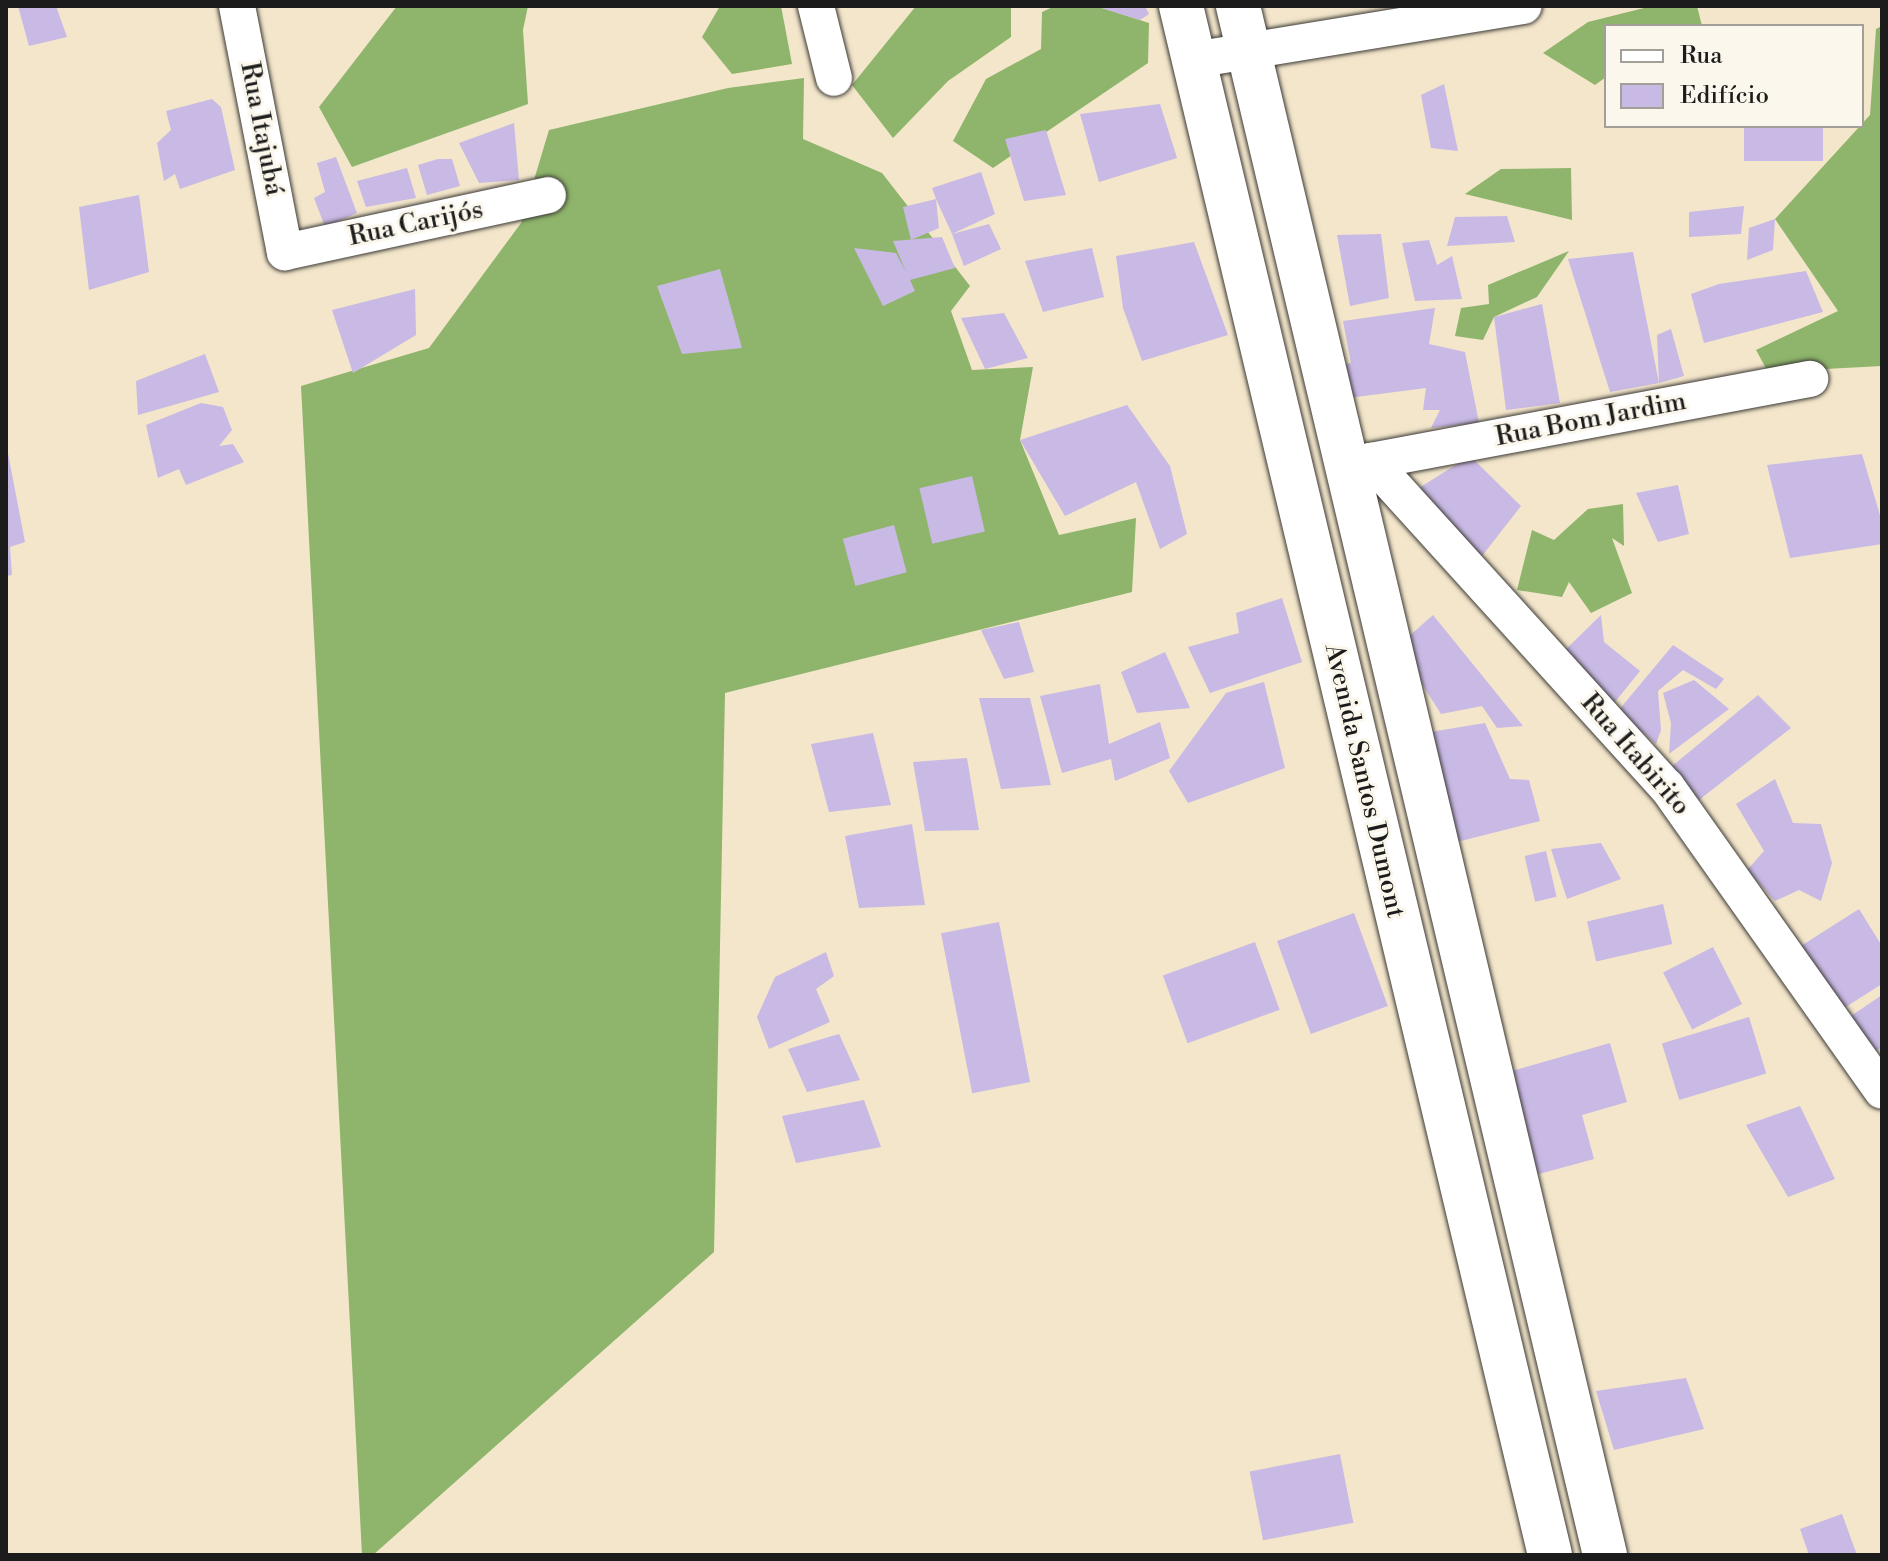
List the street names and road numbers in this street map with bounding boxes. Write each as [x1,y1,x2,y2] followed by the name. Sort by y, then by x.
[233,60,289,198] street label: Rua Itajubá
[346,195,486,253] street label: Rua Carijós
[1493,386,1689,454] street label: Rua Bom Jardim
[1317,641,1411,921] street label: Avenida Santos Dumont
[1574,688,1696,822] street label: Rua Itabirito

